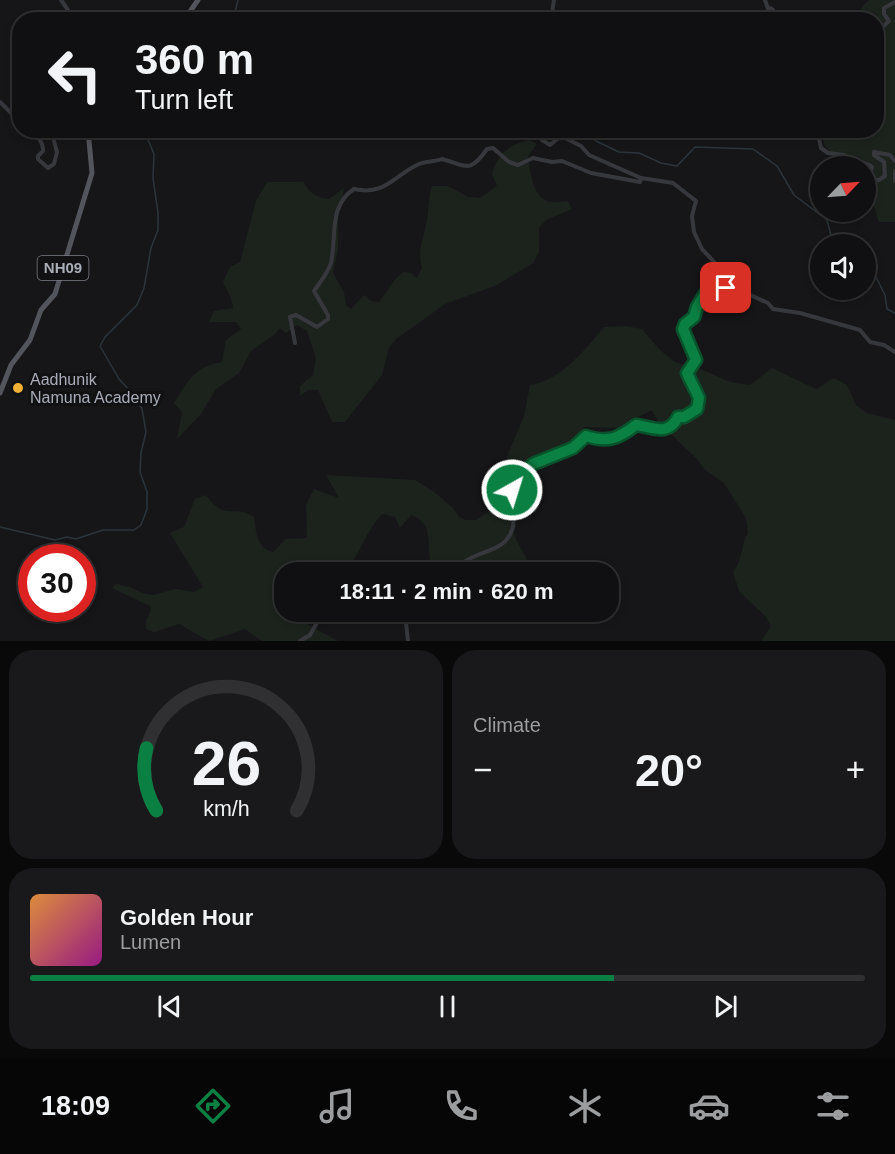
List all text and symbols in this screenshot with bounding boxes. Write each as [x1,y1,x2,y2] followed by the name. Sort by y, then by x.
[36,36,114,114] icon: left
[135,36,254,83] text: 360 m
[135,85,233,115] text: Turn left
[810,156,876,222] north arrow
[810,156,876,300] map controls
[810,234,876,300] button: sound
[38,256,88,280] road number: NH09
[700,262,751,313] pin
[709,271,742,304] icon: arrive
[30,371,161,406] place label: Aadhunik Namuna Academy
[11,381,25,395] marker: Aadhunik Namuna Academy
[480,458,544,522] position arrow
[18,544,96,622] speed limit sign: 30
[340,579,554,604] text: 18:11 · 2 min · 620 m
[473,714,541,736] text: Climate
[191,729,261,798] text: 26
[635,745,703,796] text: 20°
[473,751,492,788] text: −
[846,751,865,788] text: +
[203,798,249,822] text: km/h
[120,905,253,930] text: Golden Hour
[120,931,181,953] text: Lumen
[153,990,186,1023] icon: previous
[431,990,464,1023] icon: pause
[709,990,742,1023] icon: next
[192,1085,234,1127] icon: directions
[316,1085,358,1127] icon: music
[440,1085,482,1127] icon: phone
[564,1085,606,1127] icon: climate
[688,1085,730,1127] icon: car
[812,1085,854,1127] icon: filters
[41,1091,110,1121] text: 18:09

